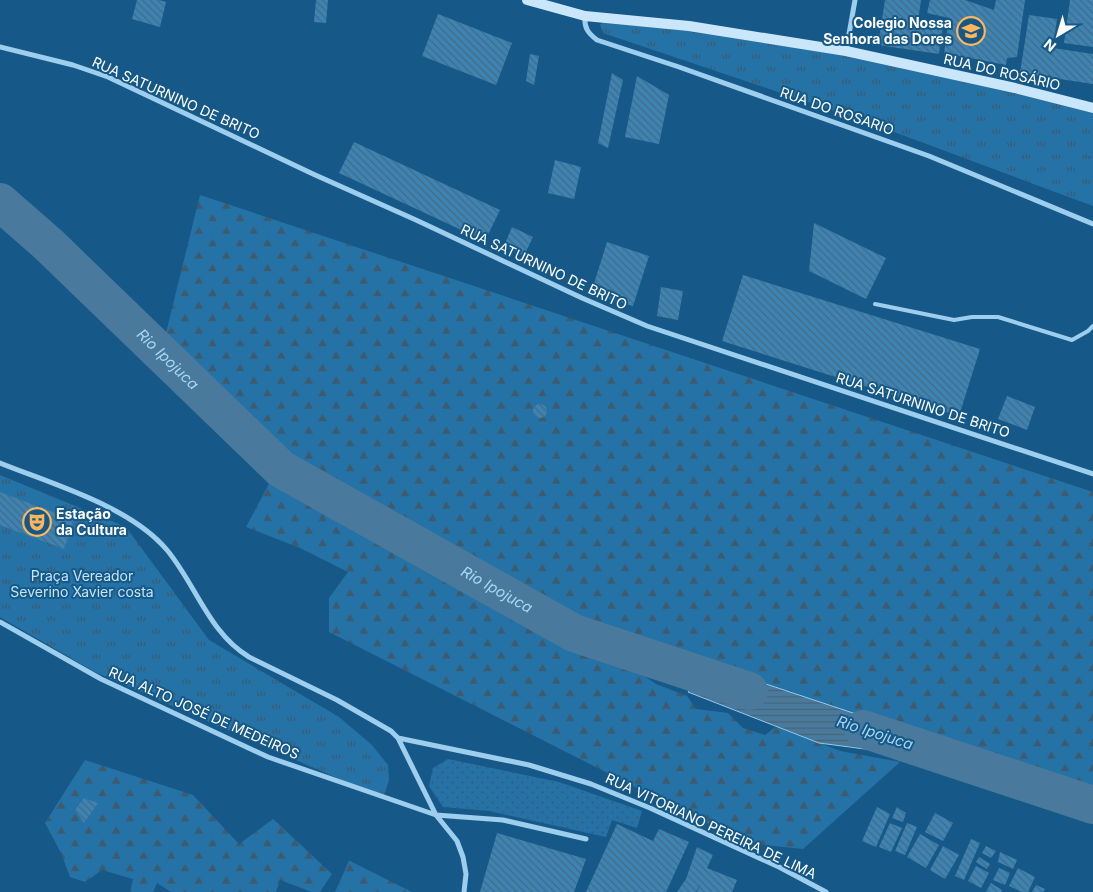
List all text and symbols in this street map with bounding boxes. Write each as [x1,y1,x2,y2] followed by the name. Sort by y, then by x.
[1033,10,1083,60] north arrow
[823,14,952,47] place label: Colegio Nossa Senhora das Dores
[956,16,986,46] school or university icon: Colegio Nossa Senhora das Dores
[1040,36,1059,56] text: N
[942,50,1062,93] street label: RUA DO ROSÁRIO
[90,53,263,142] street label: RUA SATURNINO DE BRITO
[778,83,896,138] street label: RUA DO ROSARIO
[458,220,630,313] street label: RUA SATURNINO DE BRITO
[133,325,203,393] water label: Rio Ipojuca
[834,368,1012,441] street label: RUA SATURNINO DE BRITO
[56,505,127,538] place label: Estação da Cultura
[22,507,52,537] theatre icon: Estação da Cultura
[458,562,536,617] water label: Rio Ipojuca
[10,567,154,600] park label: Praça Vereador Severino Xavier costa
[106,663,302,762] street label: RUA ALTO JOSÉ DE MEDEIROS
[835,711,916,754] water label: Rio Ipojuca
[603,769,820,882] street label: RUA VITORIANO PEREIRA DE LIMA

